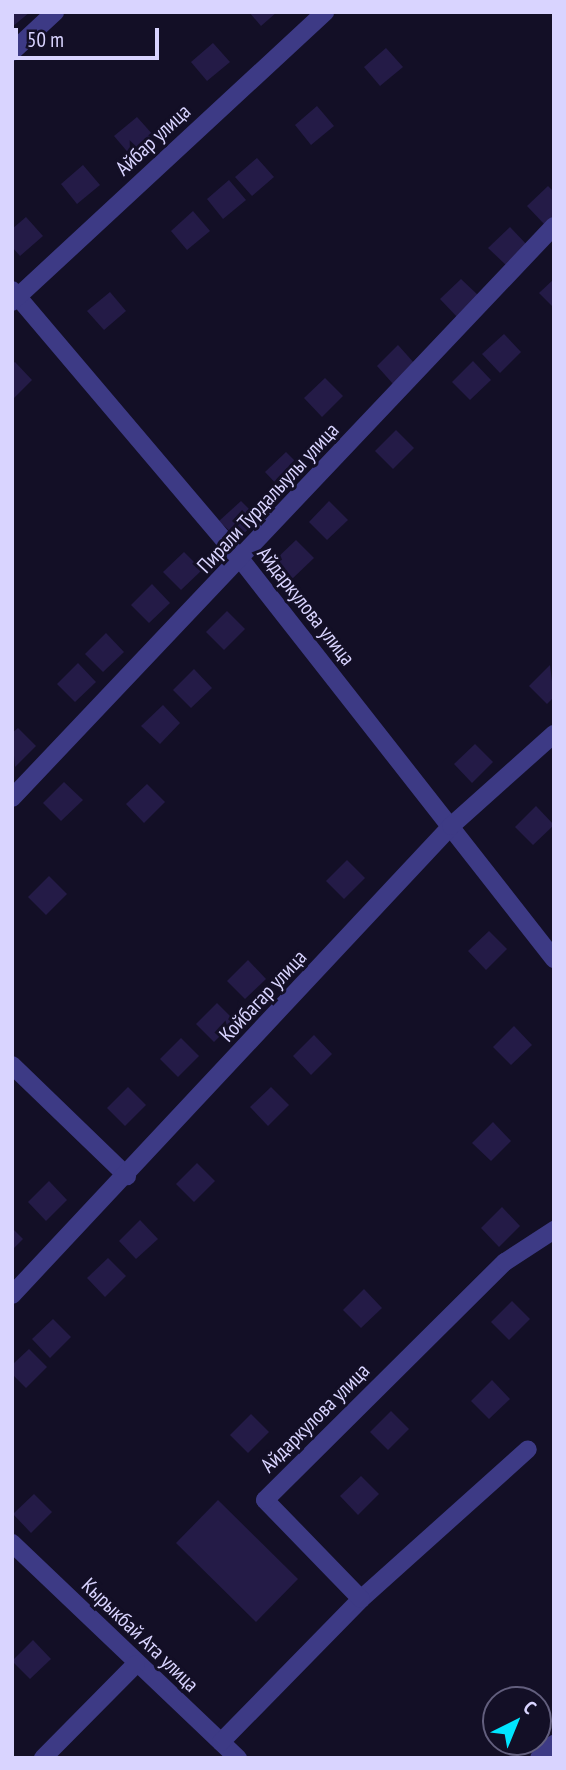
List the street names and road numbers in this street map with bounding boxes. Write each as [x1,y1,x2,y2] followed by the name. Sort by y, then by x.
[110,99,196,181] street label: Айбар улица
[192,417,344,579] street label: Пирали Турдалыулы улица
[252,542,360,670] street label: Айдаркулова улица
[214,945,312,1047] street label: Койбагар улица
[255,1358,375,1478] street label: Айдаркулова улица
[76,1573,204,1697] street label: Кырыкбай Ата улица

